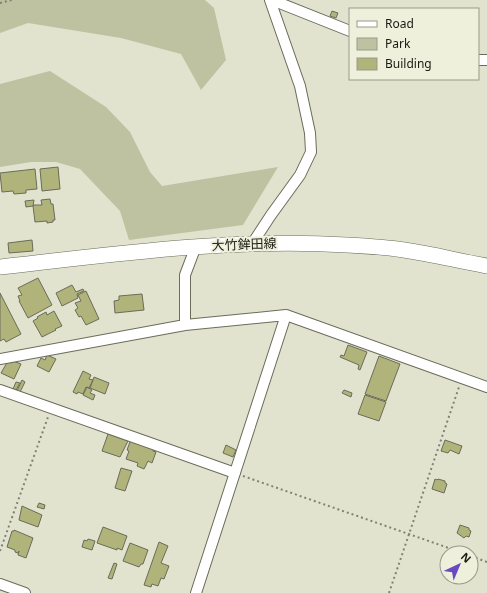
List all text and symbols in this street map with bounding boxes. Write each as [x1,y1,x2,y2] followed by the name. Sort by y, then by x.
[349,8,479,80] legend
[385,15,414,32] text: Road
[385,35,411,52] text: Park
[385,55,432,72] text: Building
[211,234,277,254] street label: 大竹鉾田線
[439,545,479,585] north arrow
[458,549,475,566] text: N

